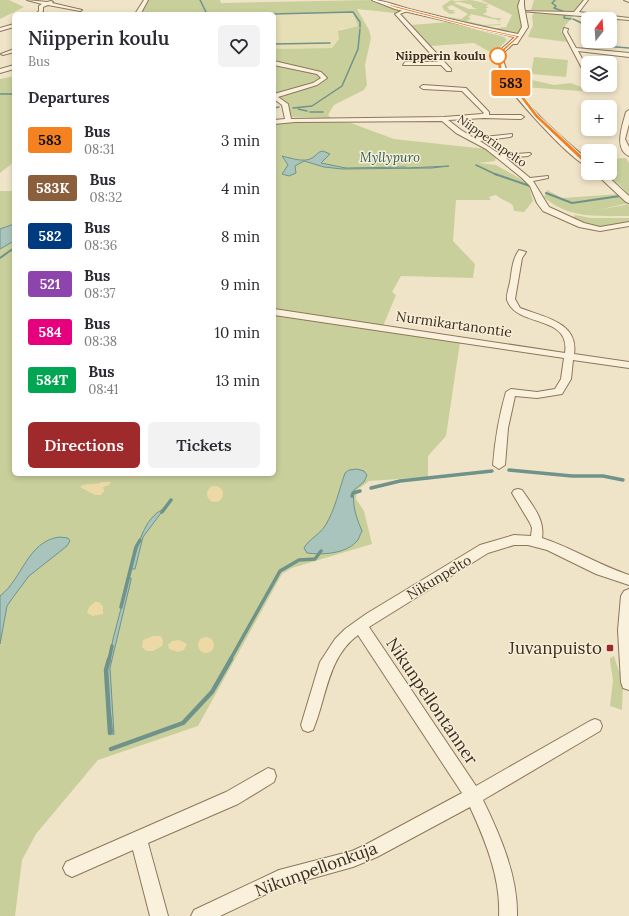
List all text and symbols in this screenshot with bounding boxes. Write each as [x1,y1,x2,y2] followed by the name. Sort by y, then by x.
[581,12,617,48] north arrow
[581,12,617,180] map controls
[218,25,260,67] button: heart
[28,26,169,50] text: Niipperin koulu
[489,47,507,65] marker: Niipperin koulu
[396,48,487,63] place label: Niipperin koulu
[28,53,50,70] text: Bus
[581,56,617,92] button: layers
[488,70,534,96] line badge: 583
[499,74,523,92] text: 583
[28,88,109,107] text: Departures
[581,100,617,136] button: +
[455,111,530,170] street label: Niipperinpelto
[84,122,110,141] text: Bus
[38,131,62,149] text: 583
[221,131,260,150] text: 3 min
[84,141,115,158] text: 08:31
[581,144,617,180] button: −
[360,149,420,166] water label: Myllypuro
[89,170,116,189] text: Bus
[36,179,69,197] text: 583K
[221,179,260,198] text: 4 min
[89,189,122,206] text: 08:32
[84,218,110,237] text: Bus
[38,227,62,245] text: 582
[221,227,260,246] text: 8 min
[84,237,117,254] text: 08:36
[84,266,110,285] text: Bus
[40,275,60,293] text: 521
[221,275,260,294] text: 9 min
[84,285,116,302] text: 08:37
[395,307,514,341] street label: Nurmikartanontie
[84,314,110,333] text: Bus
[38,323,62,341] text: 584
[215,323,260,342] text: 10 min
[84,333,117,350] text: 08:38
[88,362,115,381] text: Bus
[36,371,68,389] text: 584T
[216,371,260,390] text: 13 min
[88,381,119,398] text: 08:41
[28,422,140,468] button: Directions
[148,422,260,468] button: Tickets
[403,551,475,603] street label: Nikunpelto
[381,633,483,769] street label: Nikunpellontanner
[508,637,602,659] place label: Juvanpuisto
[605,643,615,653] marker: Juvanpuisto
[252,837,380,901] street label: Nikunpellonkuja

